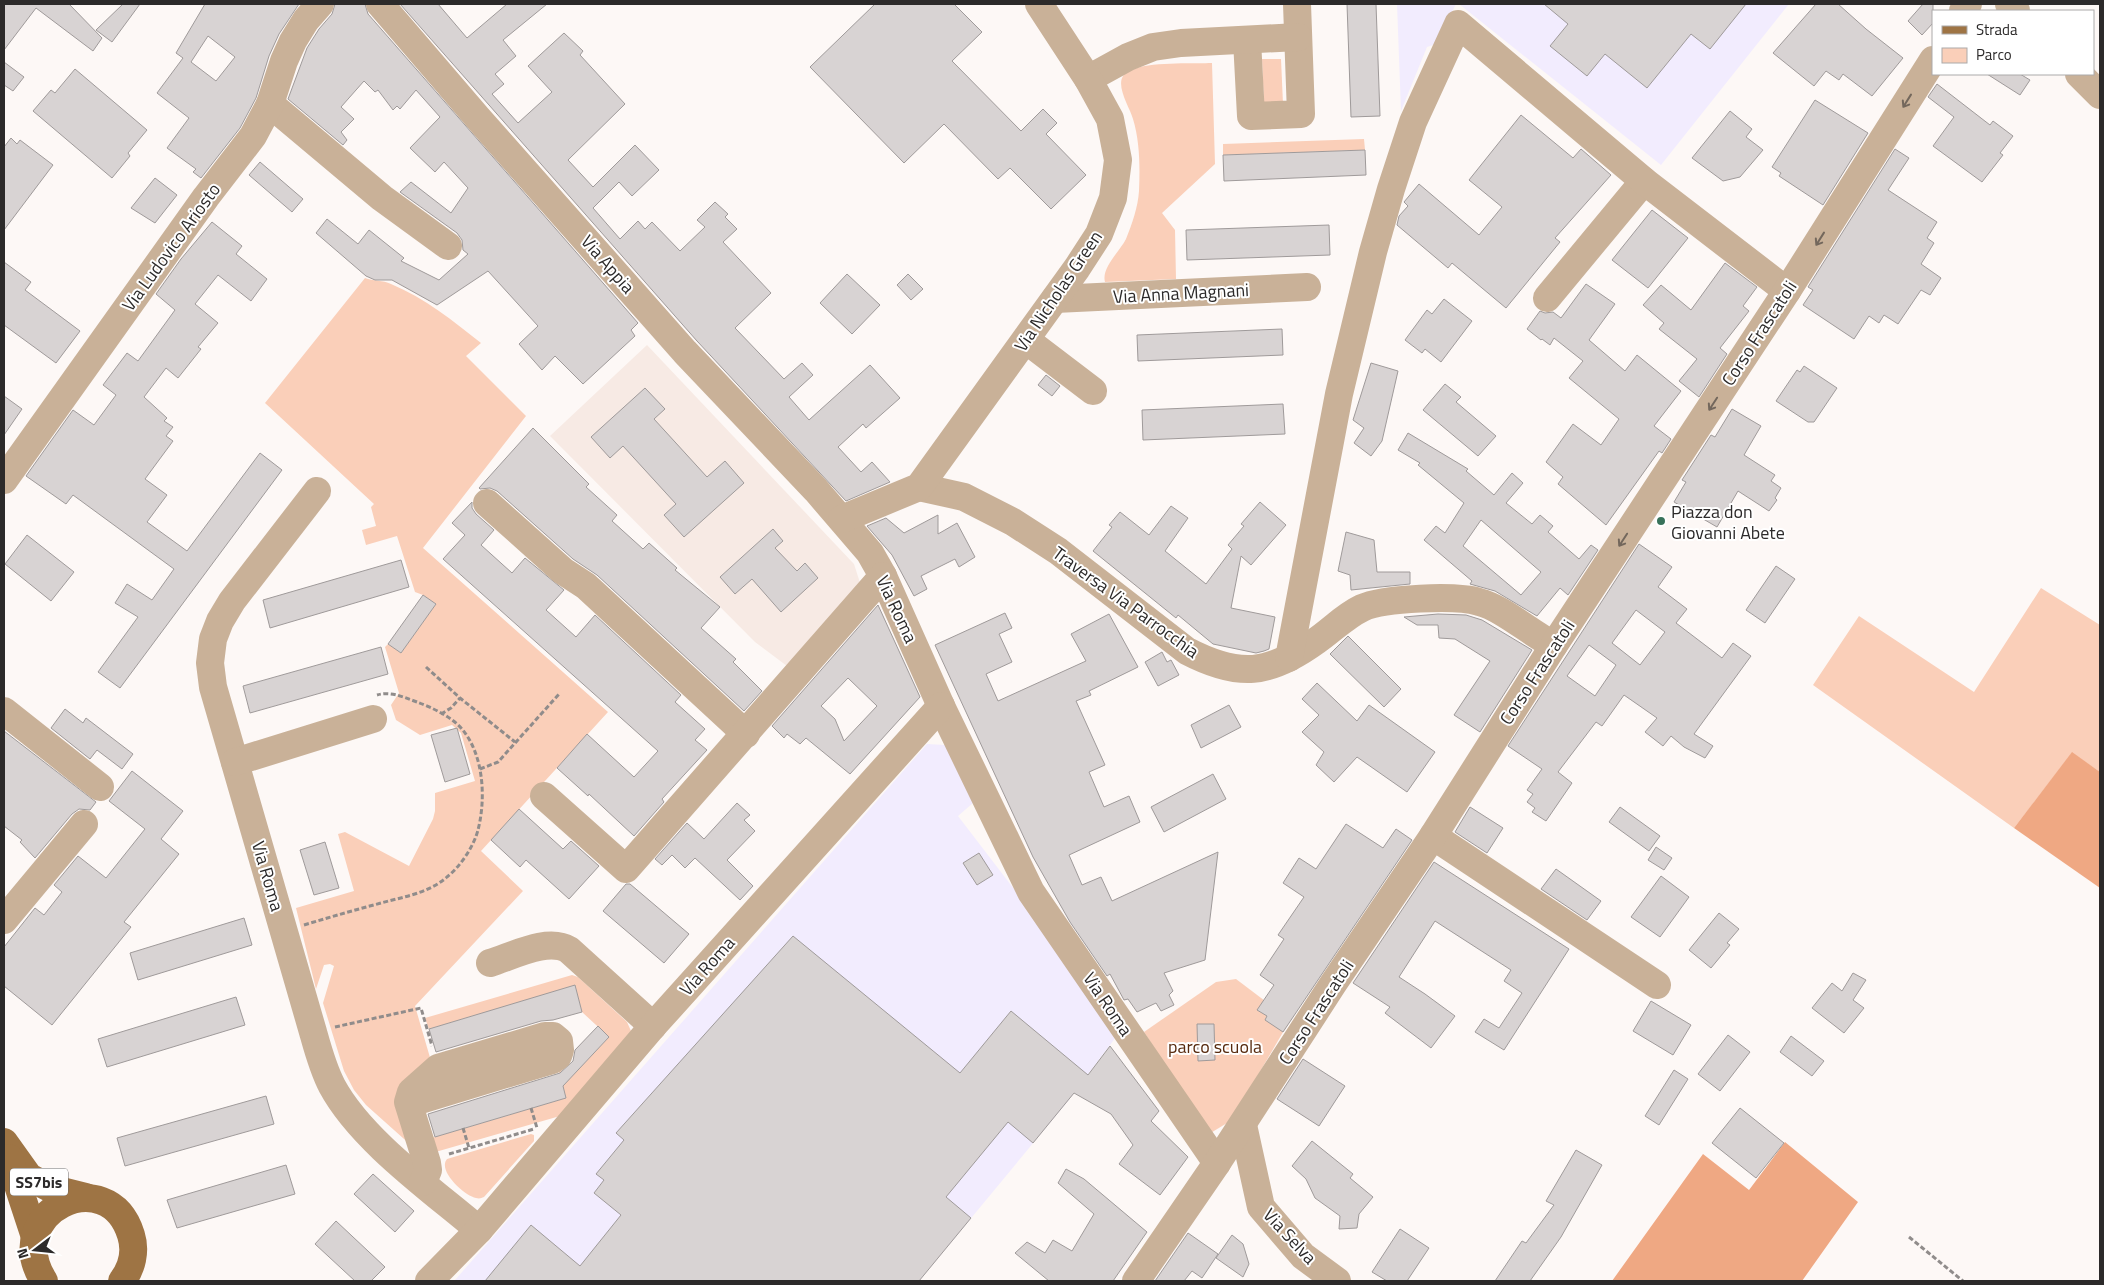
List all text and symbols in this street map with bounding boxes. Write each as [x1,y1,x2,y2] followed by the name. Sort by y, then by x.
[1932,10,2094,75] legend
[1976,18,2018,41] text: Strada
[1976,43,2012,66] text: Parco
[1901,94,1911,108] one-way arrow
[115,177,227,317] street label: Via Ludovico Ariosto
[1007,225,1109,357] street label: Via Nicholas Green
[575,229,641,299] street label: Via Appia
[1815,231,1825,245] one-way arrow
[1715,275,1803,391] street label: Corso Frascatoli
[1112,276,1250,310] street label: Via Anna Magnani
[1707,397,1717,411] one-way arrow
[1671,498,1785,546] place label: Piazza don Giovanni Abete
[1655,515,1667,527] marker: Piazza don Giovanni Abete
[1618,533,1628,547] one-way arrow
[1047,540,1205,664] street label: Traversa Via Parrocchia
[870,571,924,647] street label: Via Roma
[1493,614,1581,730] street label: Corso Frascatoli
[245,838,291,914] street label: Via Roma
[673,930,741,1002] street label: Via Roma
[1272,954,1360,1070] street label: Corso Frascatoli
[1077,967,1139,1041] street label: Via Roma
[1168,1033,1262,1060] park label: parco scuola
[10,1168,68,1196] road number: SS7bis
[1257,1202,1323,1270] street label: Via Selva
[10,1225,60,1275] north arrow
[11,1246,33,1261] text: N

